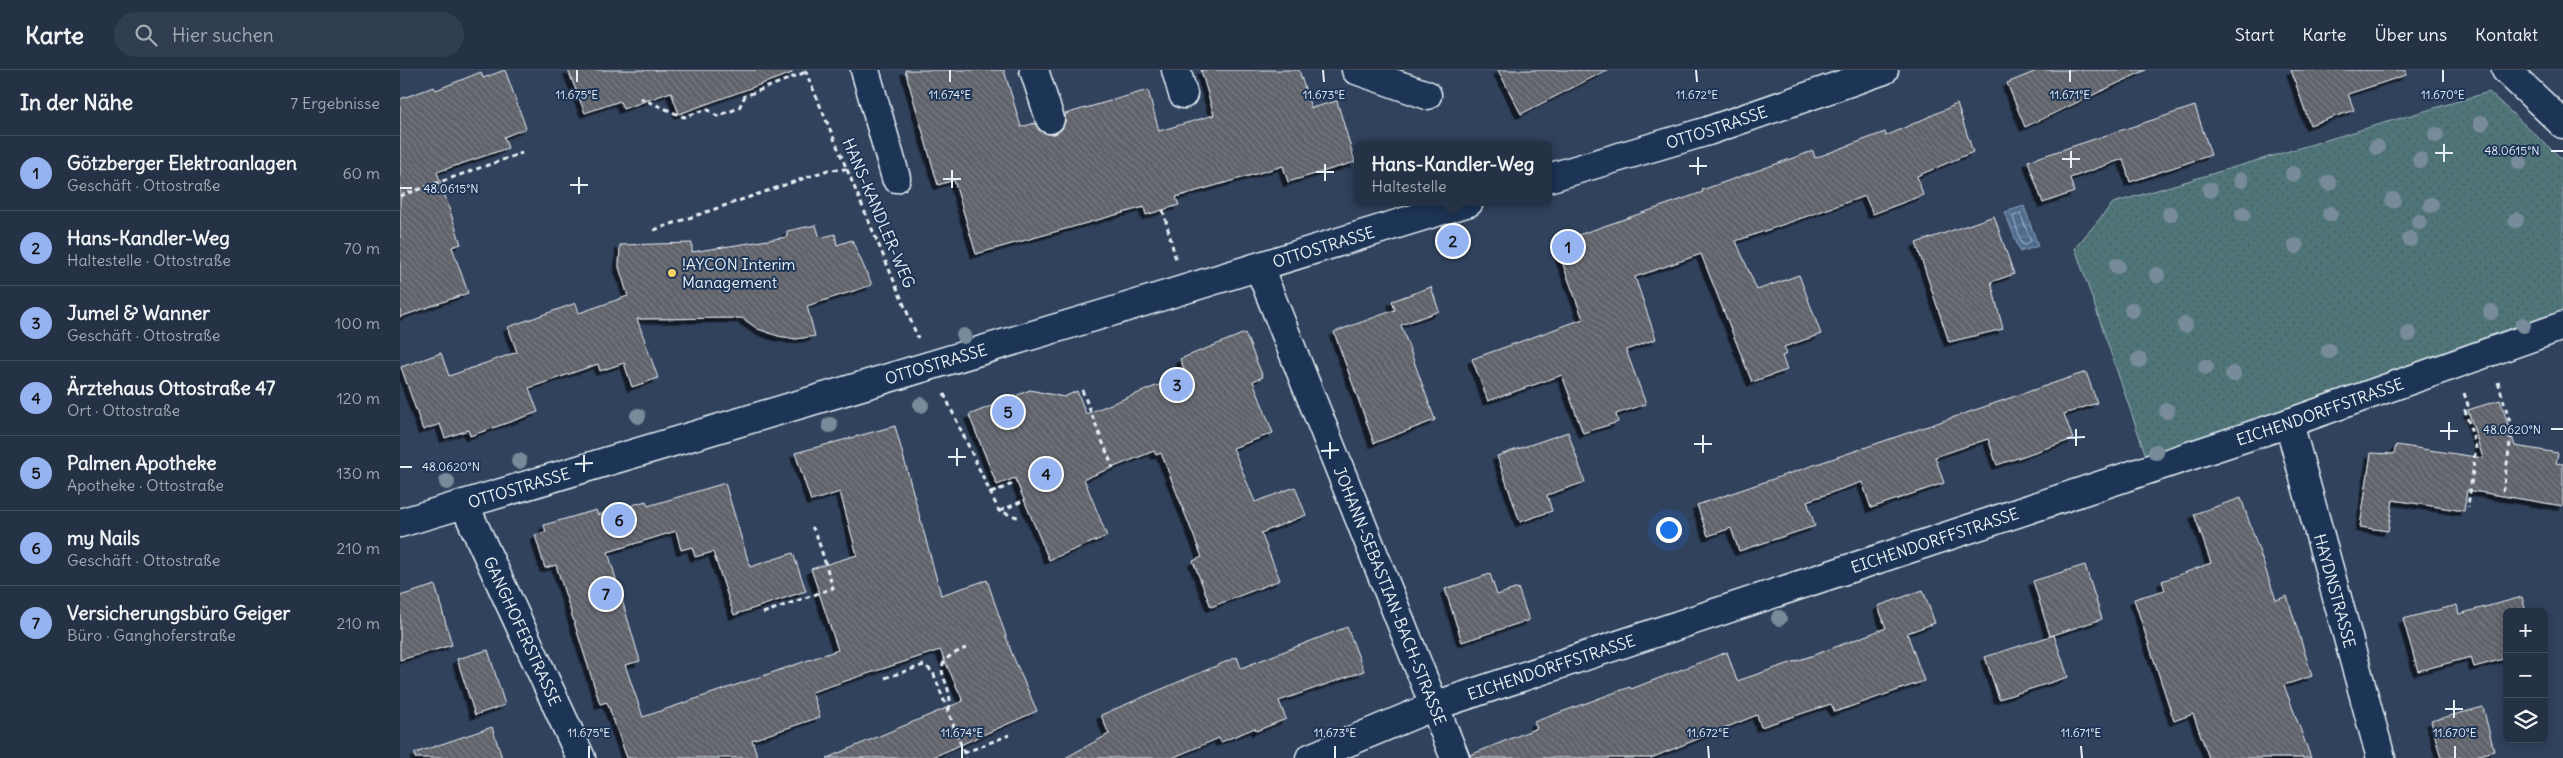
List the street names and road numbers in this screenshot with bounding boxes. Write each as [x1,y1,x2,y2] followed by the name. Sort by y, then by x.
[1663,101,1770,153] street label: OTTOSTRASSE
[838,135,920,291] street label: HANS-KANDLER-WEG
[1270,222,1377,272] street label: OTTOSTRASSE
[882,339,989,388] street label: OTTOSTRASSE
[2234,373,2406,450] street label: EICHENDORFFSTRASSE
[465,463,572,512] street label: OTTOSTRASSE
[1330,464,1451,728] street label: JOHANN-SEBASTIAN-BACH-STRASSE
[1848,503,2021,577] street label: EICHENDORFFSTRASSE
[2310,532,2360,650] street label: HAYDNSTRASSE
[480,553,566,709] street label: GANGHOFERSTRASSE
[1465,630,1638,704] street label: EICHENDORFFSTRASSE

